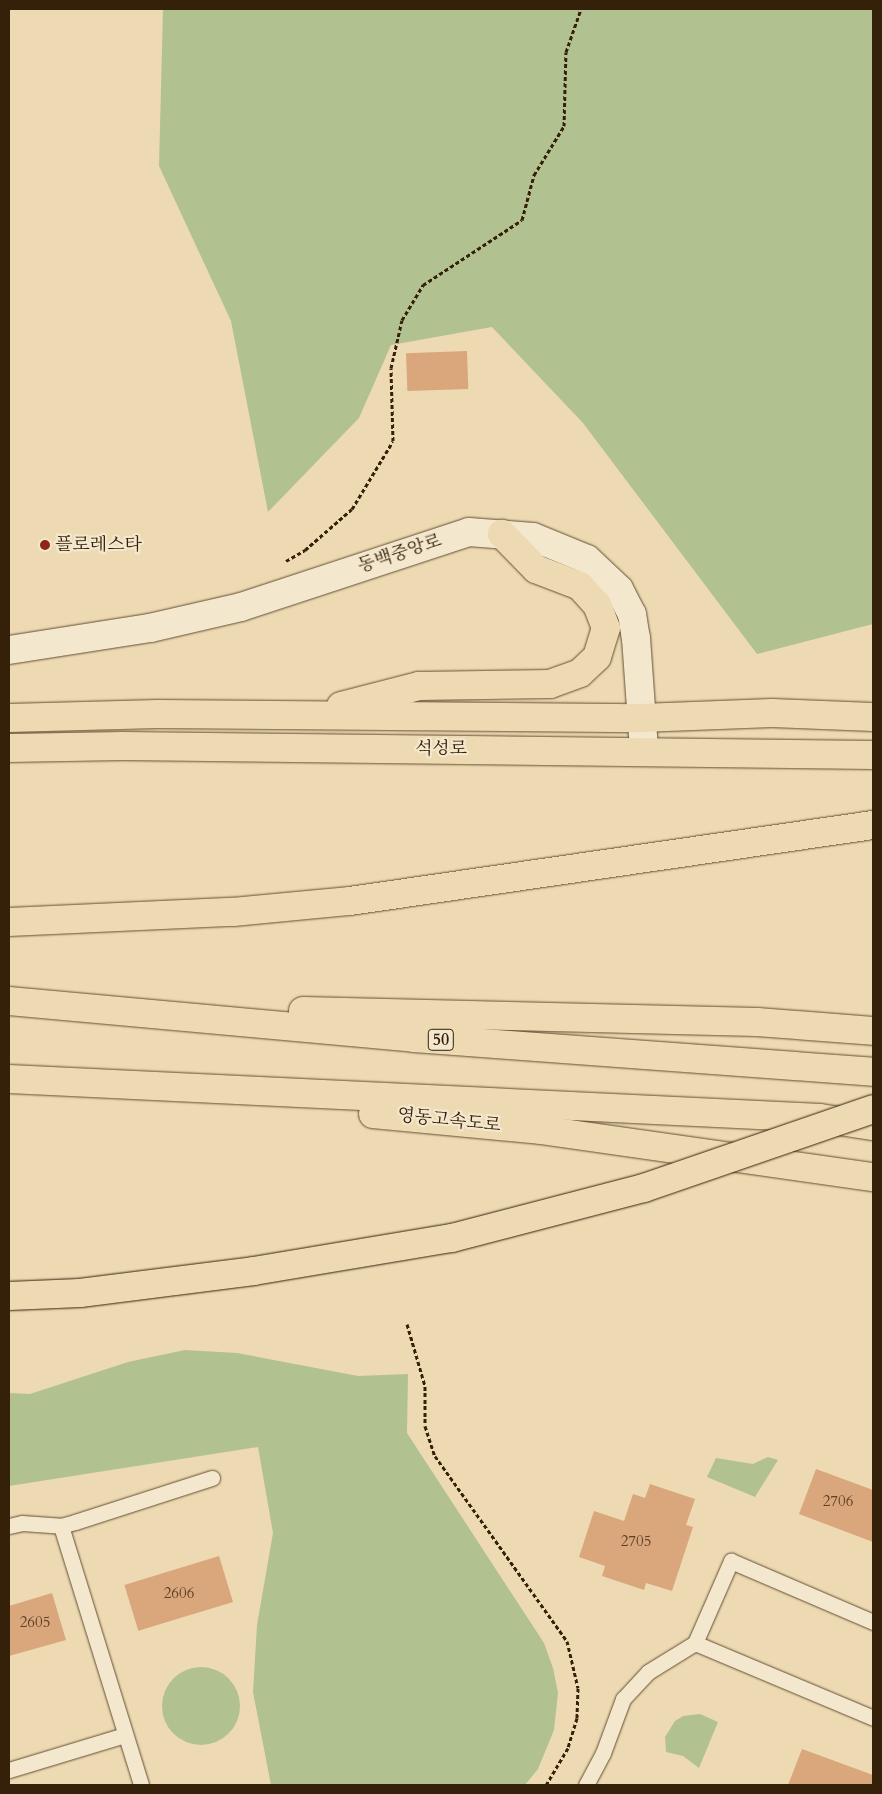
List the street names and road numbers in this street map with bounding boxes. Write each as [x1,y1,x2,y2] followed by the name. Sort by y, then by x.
[355,530,445,578] street label: 동백중앙로
[415,738,467,760] street label: 석성로
[427,1026,455,1054] road number: 50
[396,1105,502,1137] street label: 영동고속도로

